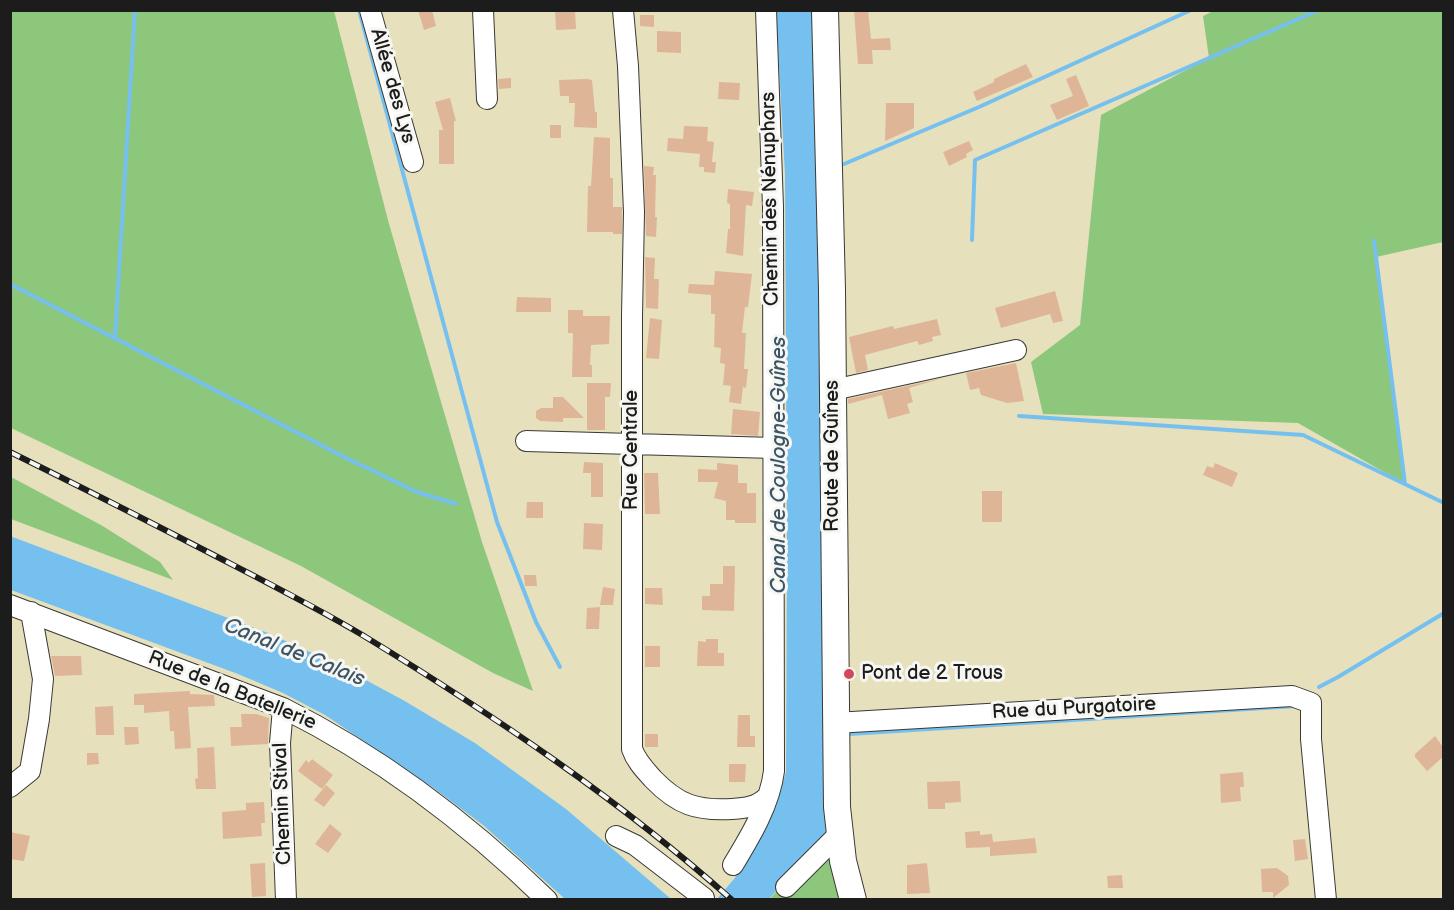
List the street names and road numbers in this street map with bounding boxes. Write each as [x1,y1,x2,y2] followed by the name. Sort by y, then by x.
[364,26,420,146] street label: Allée des Lys
[757,92,785,306] street label: Chemin des Nénuphars
[821,380,845,532] street label: Route de Guînes
[620,390,644,510] street label: Rue Centrale
[144,646,320,736] street label: Rue de la Batellerie
[991,693,1157,725] street label: Rue du Purgatoire
[269,742,297,866] street label: Chemin Stival

